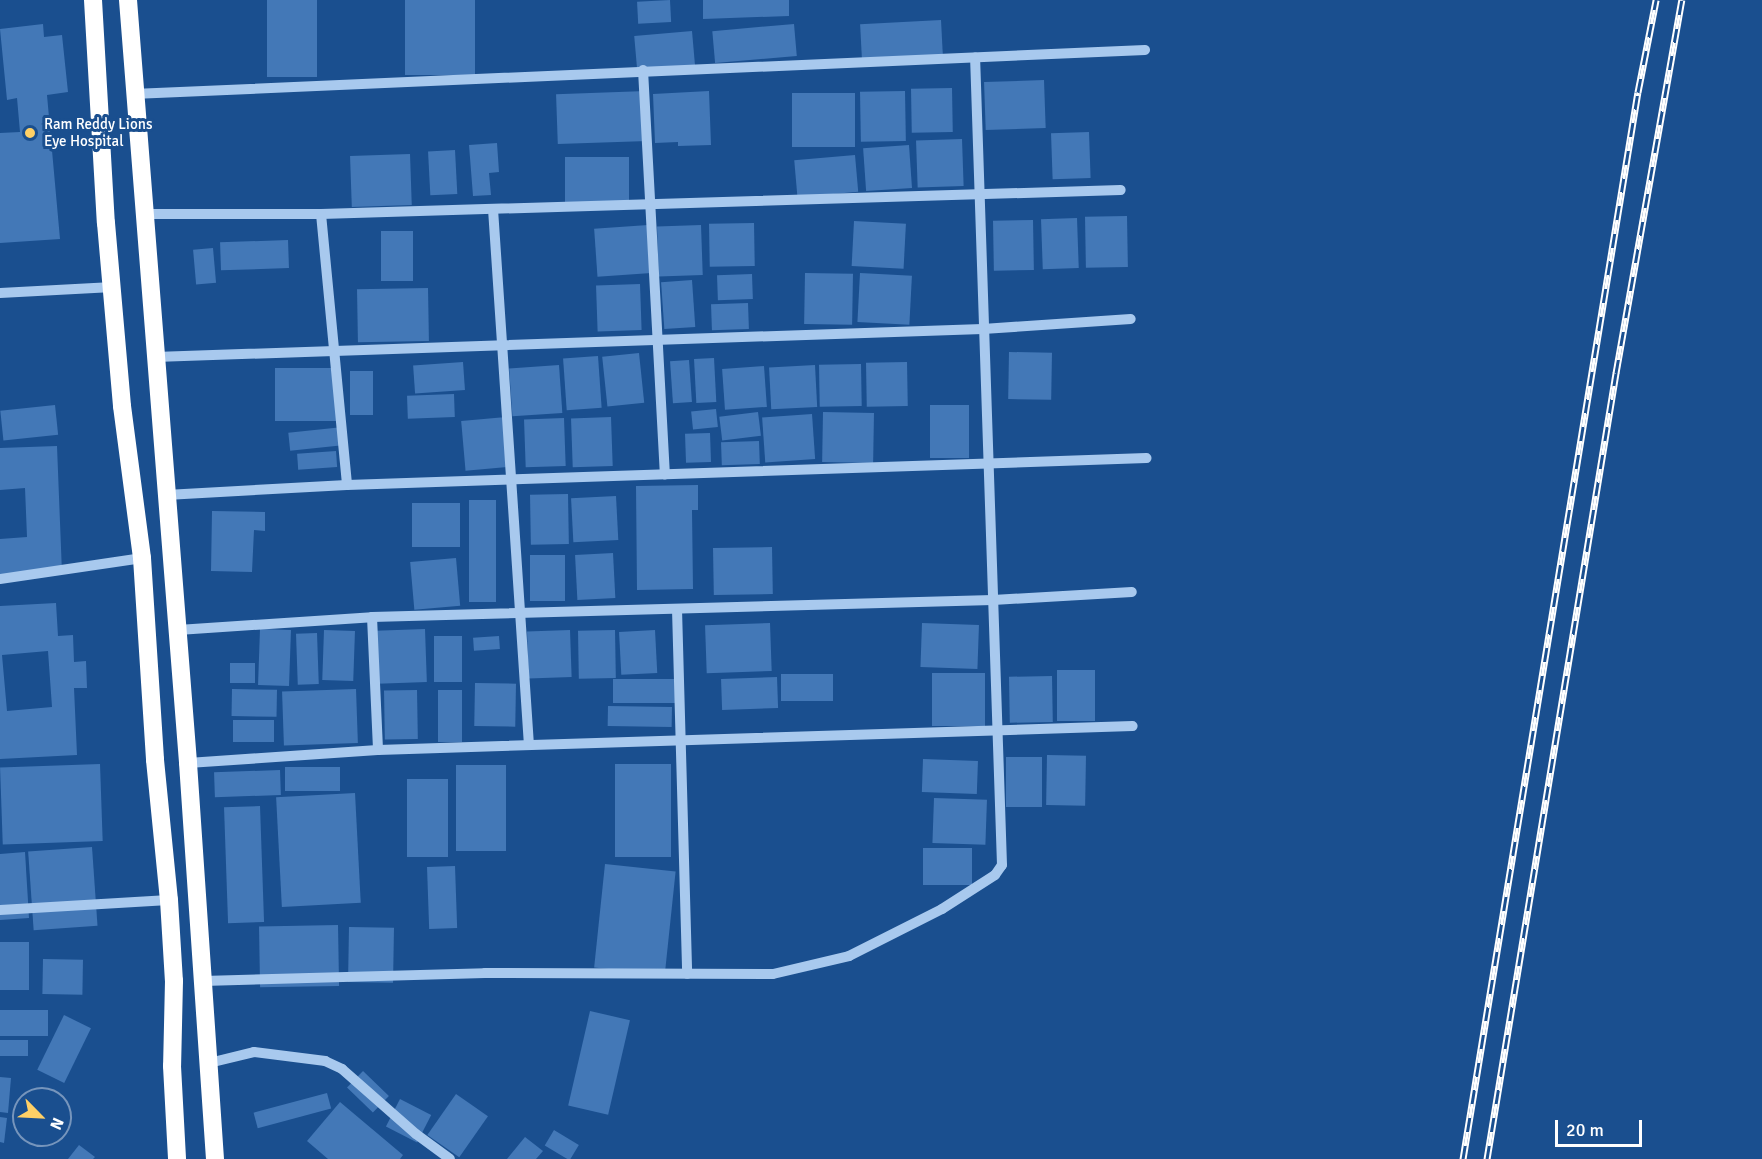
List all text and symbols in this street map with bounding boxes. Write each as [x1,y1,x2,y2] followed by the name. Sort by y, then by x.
[44,115,152,150] place label: Ram Reddy Lions Eye Hospital
[21,124,39,142] marker: Ram Reddy Lions Eye Hospital
[12,1087,72,1147] north arrow
[1558,1108,1645,1146] scale bar
[45,1114,68,1133] text: N
[1566,1119,1604,1141] text: 20 m

